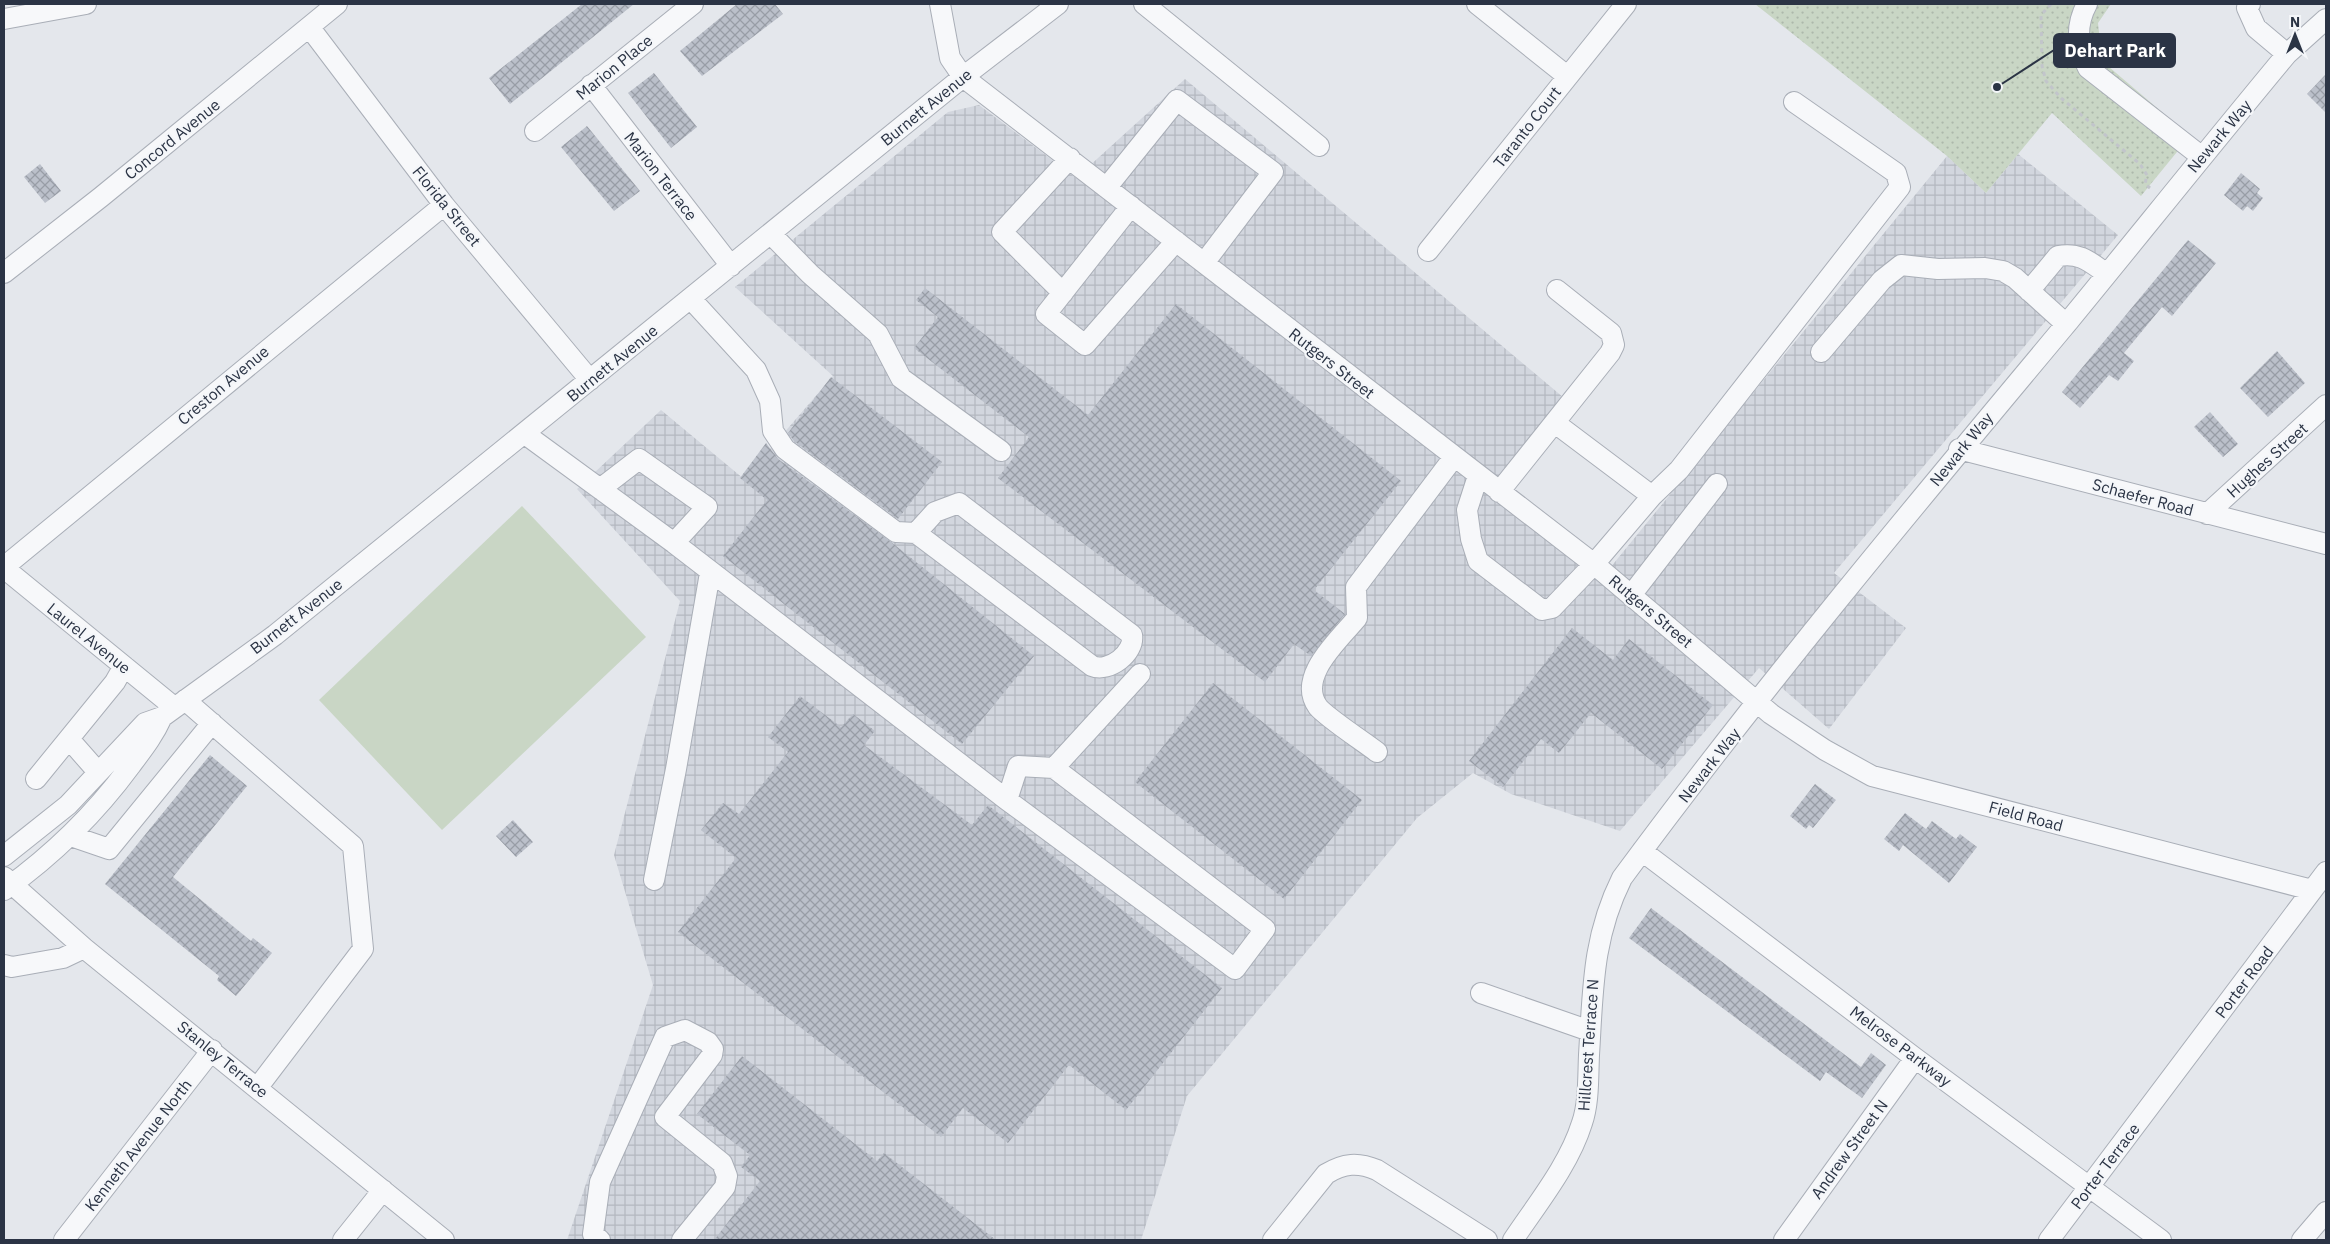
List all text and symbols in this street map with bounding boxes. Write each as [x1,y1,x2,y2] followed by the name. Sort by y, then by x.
[2270,10,2320,60] north arrow
[2290,13,2300,31] text: N
[572,30,656,104] street label: Marion Place
[2054,34,2175,67] callout: Dehart Park
[2064,39,2166,62] text: Dehart Park
[876,64,976,150] street label: Burnett Avenue
[1489,82,1565,172] street label: Taranto Court
[120,94,224,184] street label: Concord Avenue
[2183,95,2255,177] street label: Newark Way
[620,128,702,225] street label: Marion Terrace
[409,162,485,250] street label: Florida Street
[562,320,662,406] street label: Burnett Avenue
[1285,323,1379,403] street label: Rutgers Street
[173,341,273,429] street label: Creston Avenue
[1925,408,1997,490] street label: Newark Way
[2222,418,2312,502] street label: Hughes Street
[2090,474,2196,520] street label: Schaefer Road
[1605,570,1697,652] street label: Rutgers Street
[246,574,346,658] street label: Burnett Avenue
[43,598,135,678] street label: Laurel Avenue
[1674,724,1744,806] street label: Newark Way
[1987,797,2065,835] street label: Field Road
[2210,942,2278,1022] street label: Porter Road
[1573,978,1603,1112] street label: Hillcrest Terrace N
[1846,1001,1956,1091] street label: Melrose Parkway
[173,1016,273,1102] street label: Stanley Terrace
[80,1075,196,1215] street label: Kenneth Avenue North
[1806,1095,1892,1203] street label: Andrew Street N
[2066,1119,2144,1213] street label: Porter Terrace

